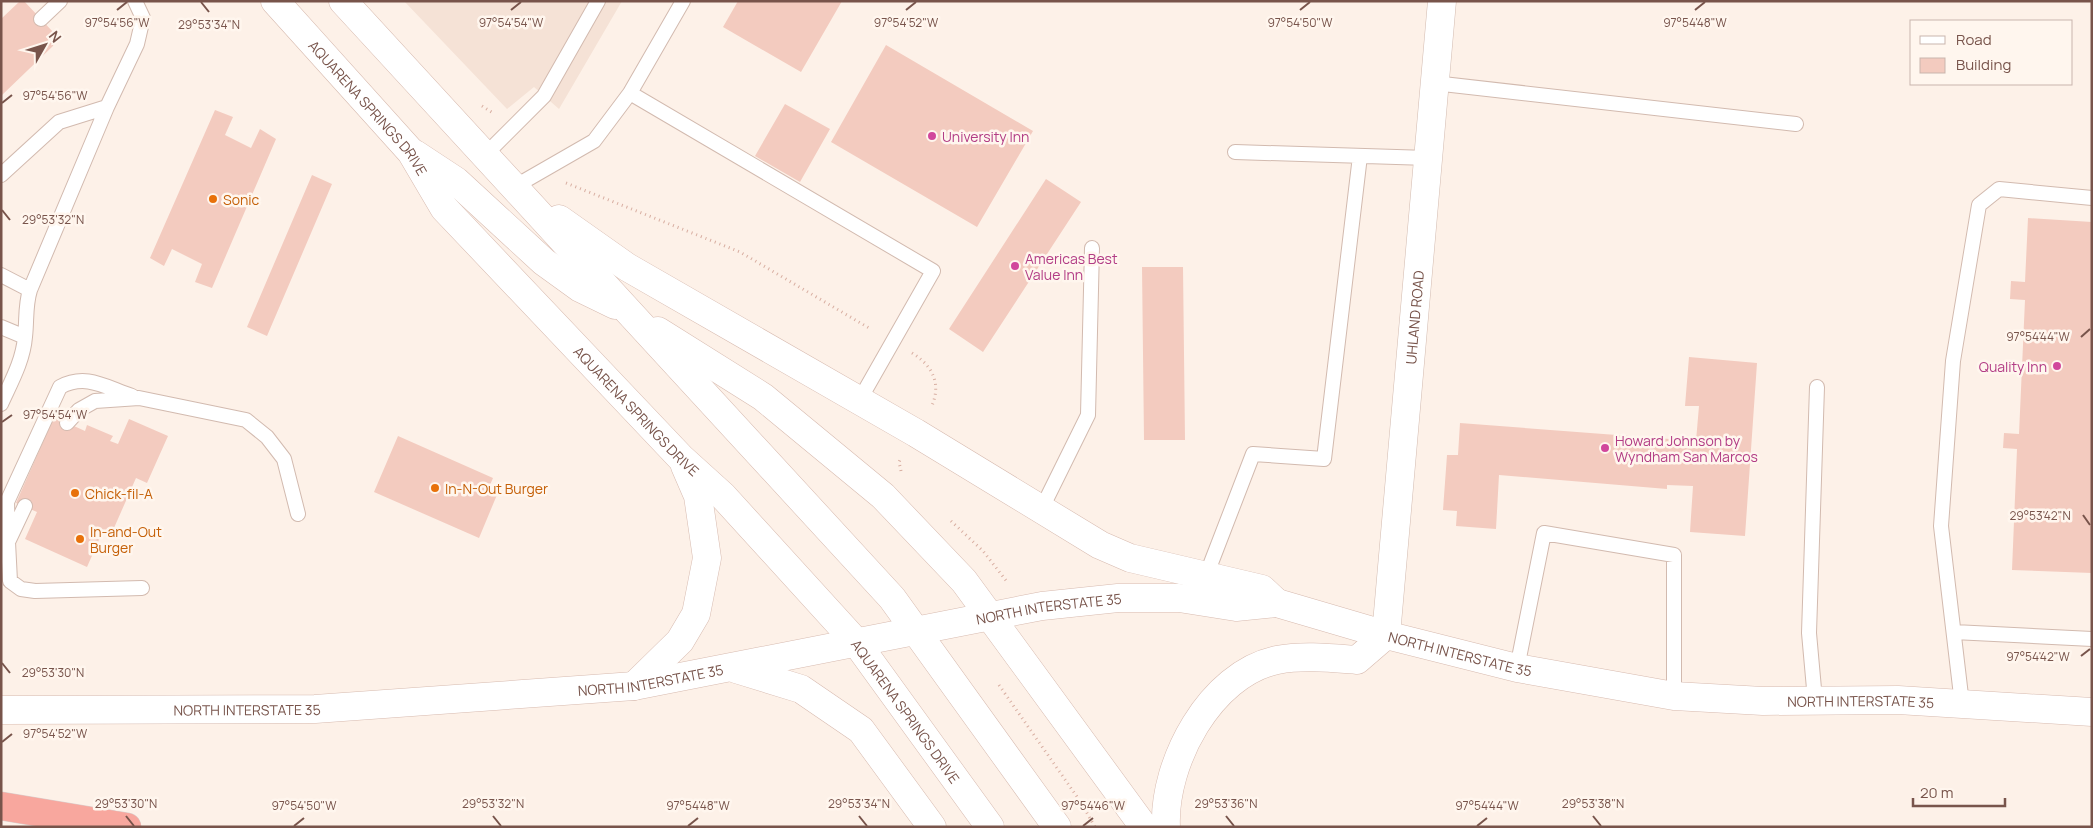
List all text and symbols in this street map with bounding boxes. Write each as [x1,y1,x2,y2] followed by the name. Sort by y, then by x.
[84,14,150,31] text: 97°54'56"W
[479,14,544,31] text: 97°54'54"W
[874,14,939,31] text: 97°54'52"W
[1267,14,1333,31] text: 97°54'50"W
[1663,14,1727,31] text: 97°54'48"W
[178,16,240,33] text: 29°53'34"N
[20,20,70,70] north arrow
[1910,20,2073,85] legend
[45,27,66,46] text: N
[1956,29,1992,50] text: Road
[305,36,432,179] street label: AQUARENA SPRINGS DRIVE
[1956,54,2011,75] text: Building
[22,87,88,104] text: 97°54'56"W
[942,127,1029,146] place label: University Inn
[926,130,938,142] marker: University Inn
[223,190,259,209] place label: Sonic
[207,193,219,205] marker: Sonic
[22,211,84,228] text: 29°53'32"N
[1025,249,1118,284] place label: Americas Best Value Inn
[1009,260,1021,272] marker: Americas Best Value Inn
[1400,269,1428,365] street label: UHLAND ROAD
[2006,328,2070,345] text: 97°54'44"W
[570,342,704,480] street label: AQUARENA SPRINGS DRIVE
[1979,357,2047,376] place label: Quality Inn
[2051,360,2063,372] marker: Quality Inn
[23,406,88,423] text: 97°54'54"W
[1615,431,1758,466] place label: Howard Johnson by Wyndham San Marcos
[1599,442,1611,454] marker: Howard Johnson by Wyndham San Marcos
[445,479,548,498] place label: In-N-Out Burger
[429,482,441,494] marker: In-N-Out Burger
[85,484,153,503] place label: Chick-fil-A
[69,487,81,499] marker: Chick-fil-A
[2009,507,2071,524] text: 29°53'42"N
[90,522,162,557] place label: In-and-Out Burger
[74,533,86,545] marker: In-and-Out Burger
[974,588,1123,628] street label: NORTH INTERSTATE 35
[1387,627,1533,680] street label: NORTH INTERSTATE 35
[847,635,964,787] street label: AQUARENA SPRINGS DRIVE
[2006,648,2070,665] text: 97°54'42"W
[577,659,725,700] street label: NORTH INTERSTATE 35
[22,664,84,681] text: 29°53'30"N
[1787,690,1935,712] street label: NORTH INTERSTATE 35
[173,699,321,719] street label: NORTH INTERSTATE 35
[23,725,88,742] text: 97°54'52"W
[1913,776,2006,808] scale bar
[1920,782,1953,803] text: 20 m
[95,795,157,812] text: 29°53'30"N
[462,795,524,812] text: 29°53'32"N
[828,795,890,812] text: 29°53'34"N
[1195,795,1257,812] text: 29°53'36"N
[1562,795,1624,812] text: 29°53'38"N
[271,797,337,814] text: 97°54'50"W
[666,797,730,814] text: 97°54'48"W
[1061,797,1126,814] text: 97°54'46"W
[1455,797,1519,814] text: 97°54'44"W

